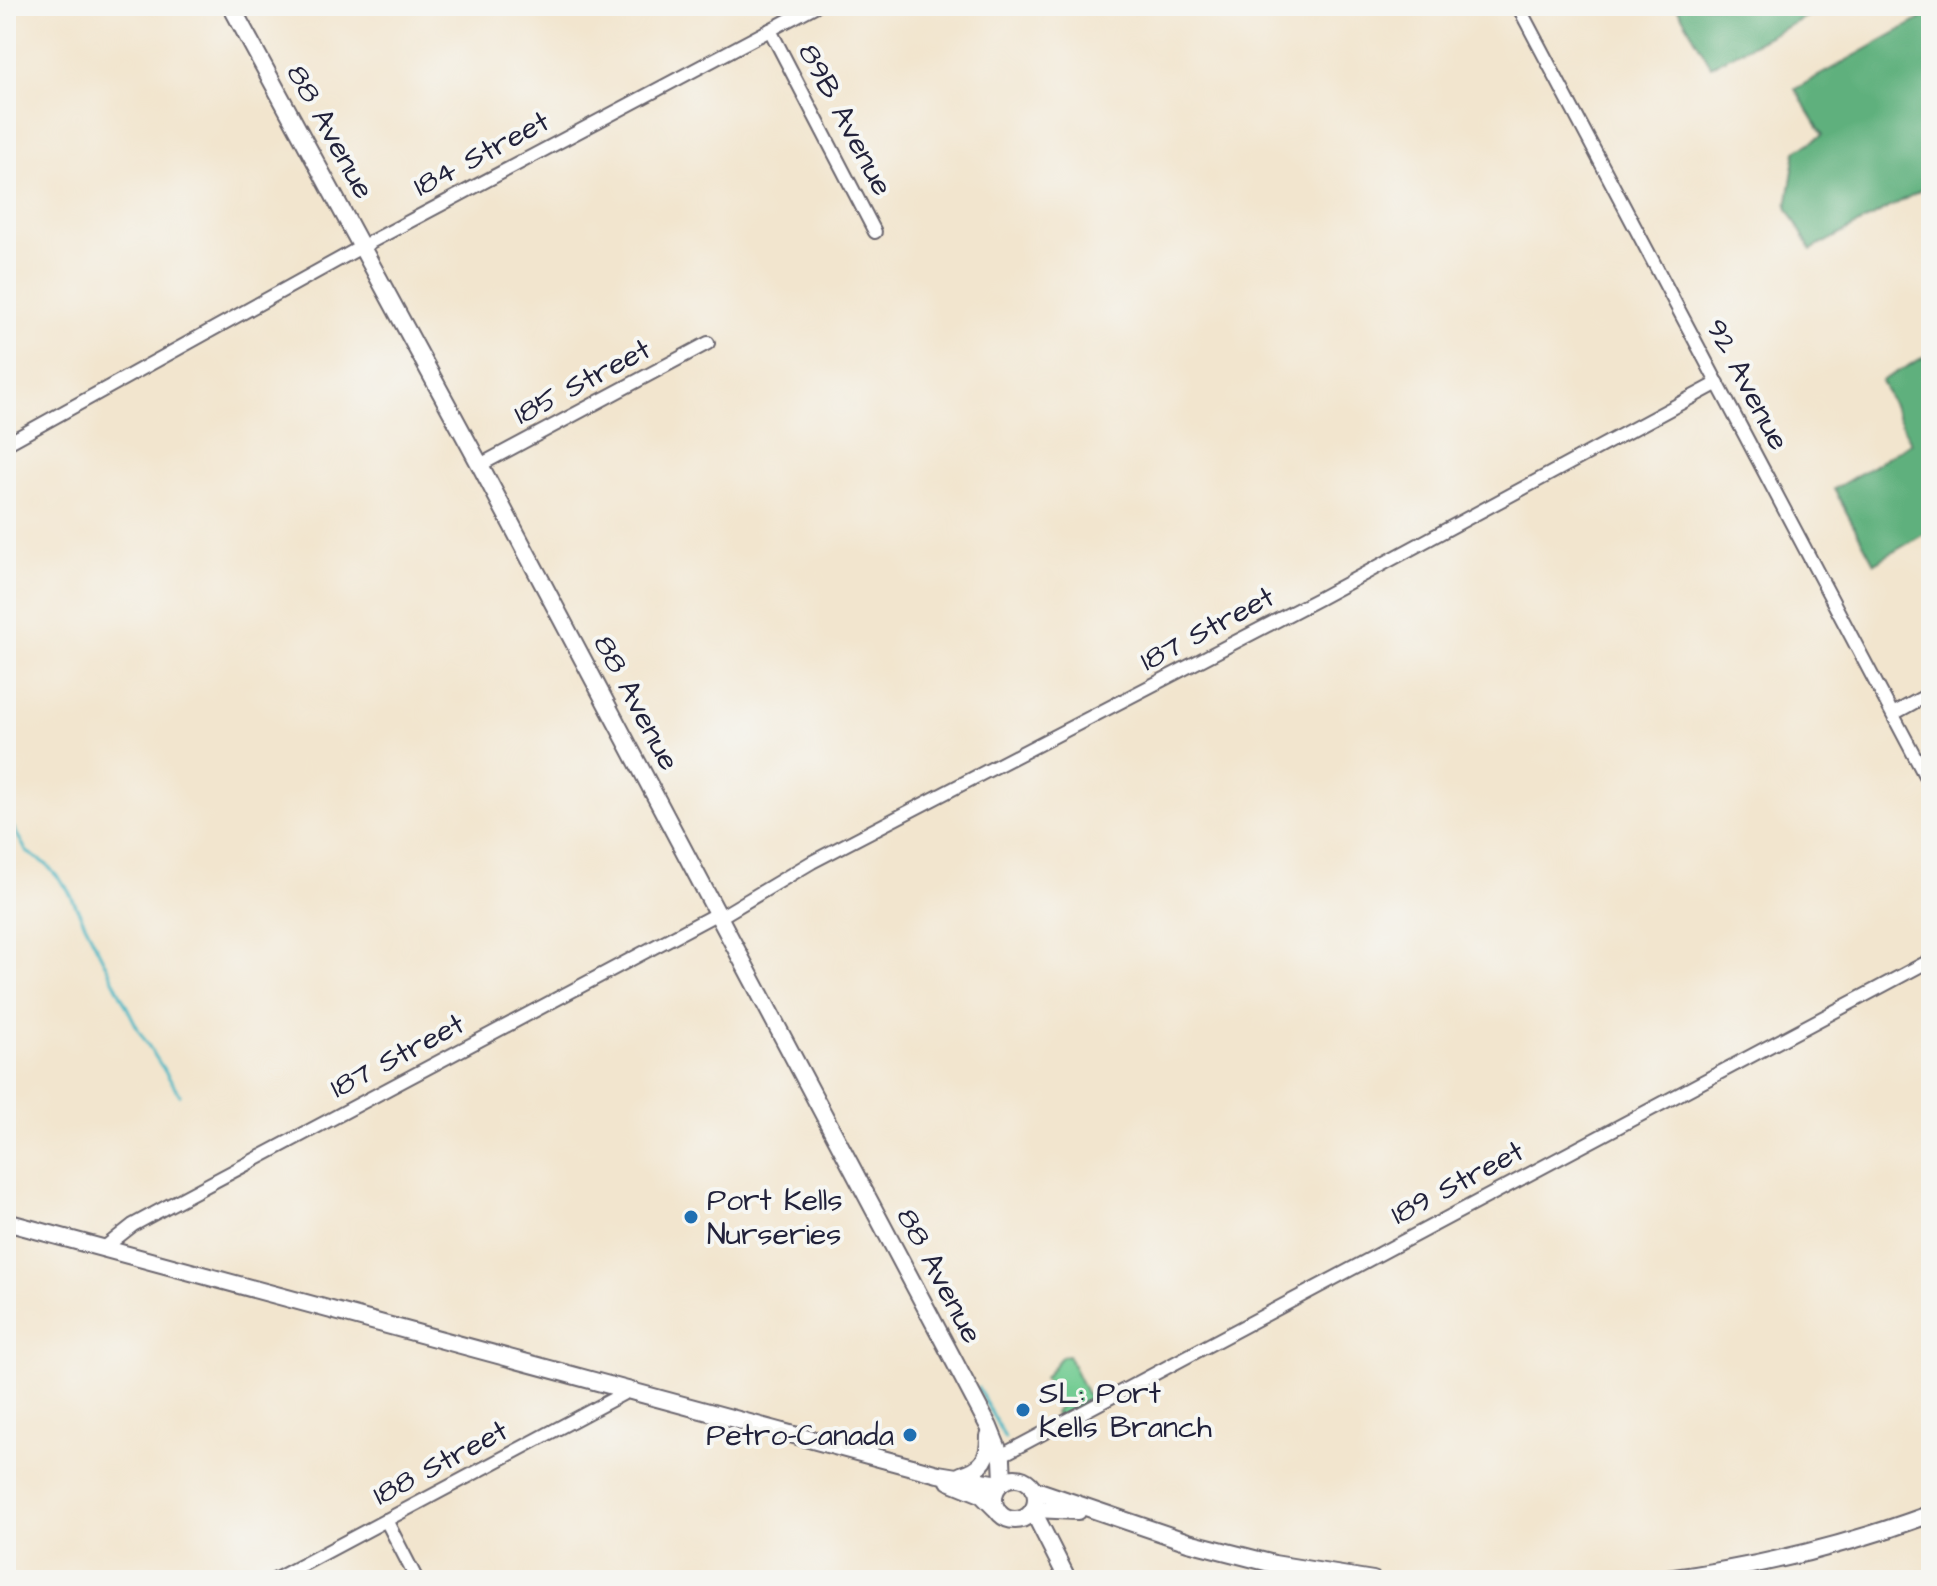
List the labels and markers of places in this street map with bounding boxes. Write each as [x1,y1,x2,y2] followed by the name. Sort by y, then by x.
[707,1180,843,1256] place label: Port Kells Nurseries
[682,1208,700,1226] marker: Port Kells Nurseries
[1039,1373,1212,1449] place label: SL: Port Kells Branch
[1014,1401,1032,1419] marker: SL: Port Kells Branch
[706,1415,894,1457] place label: Petro-Canada
[901,1426,919,1444] marker: Petro-Canada

